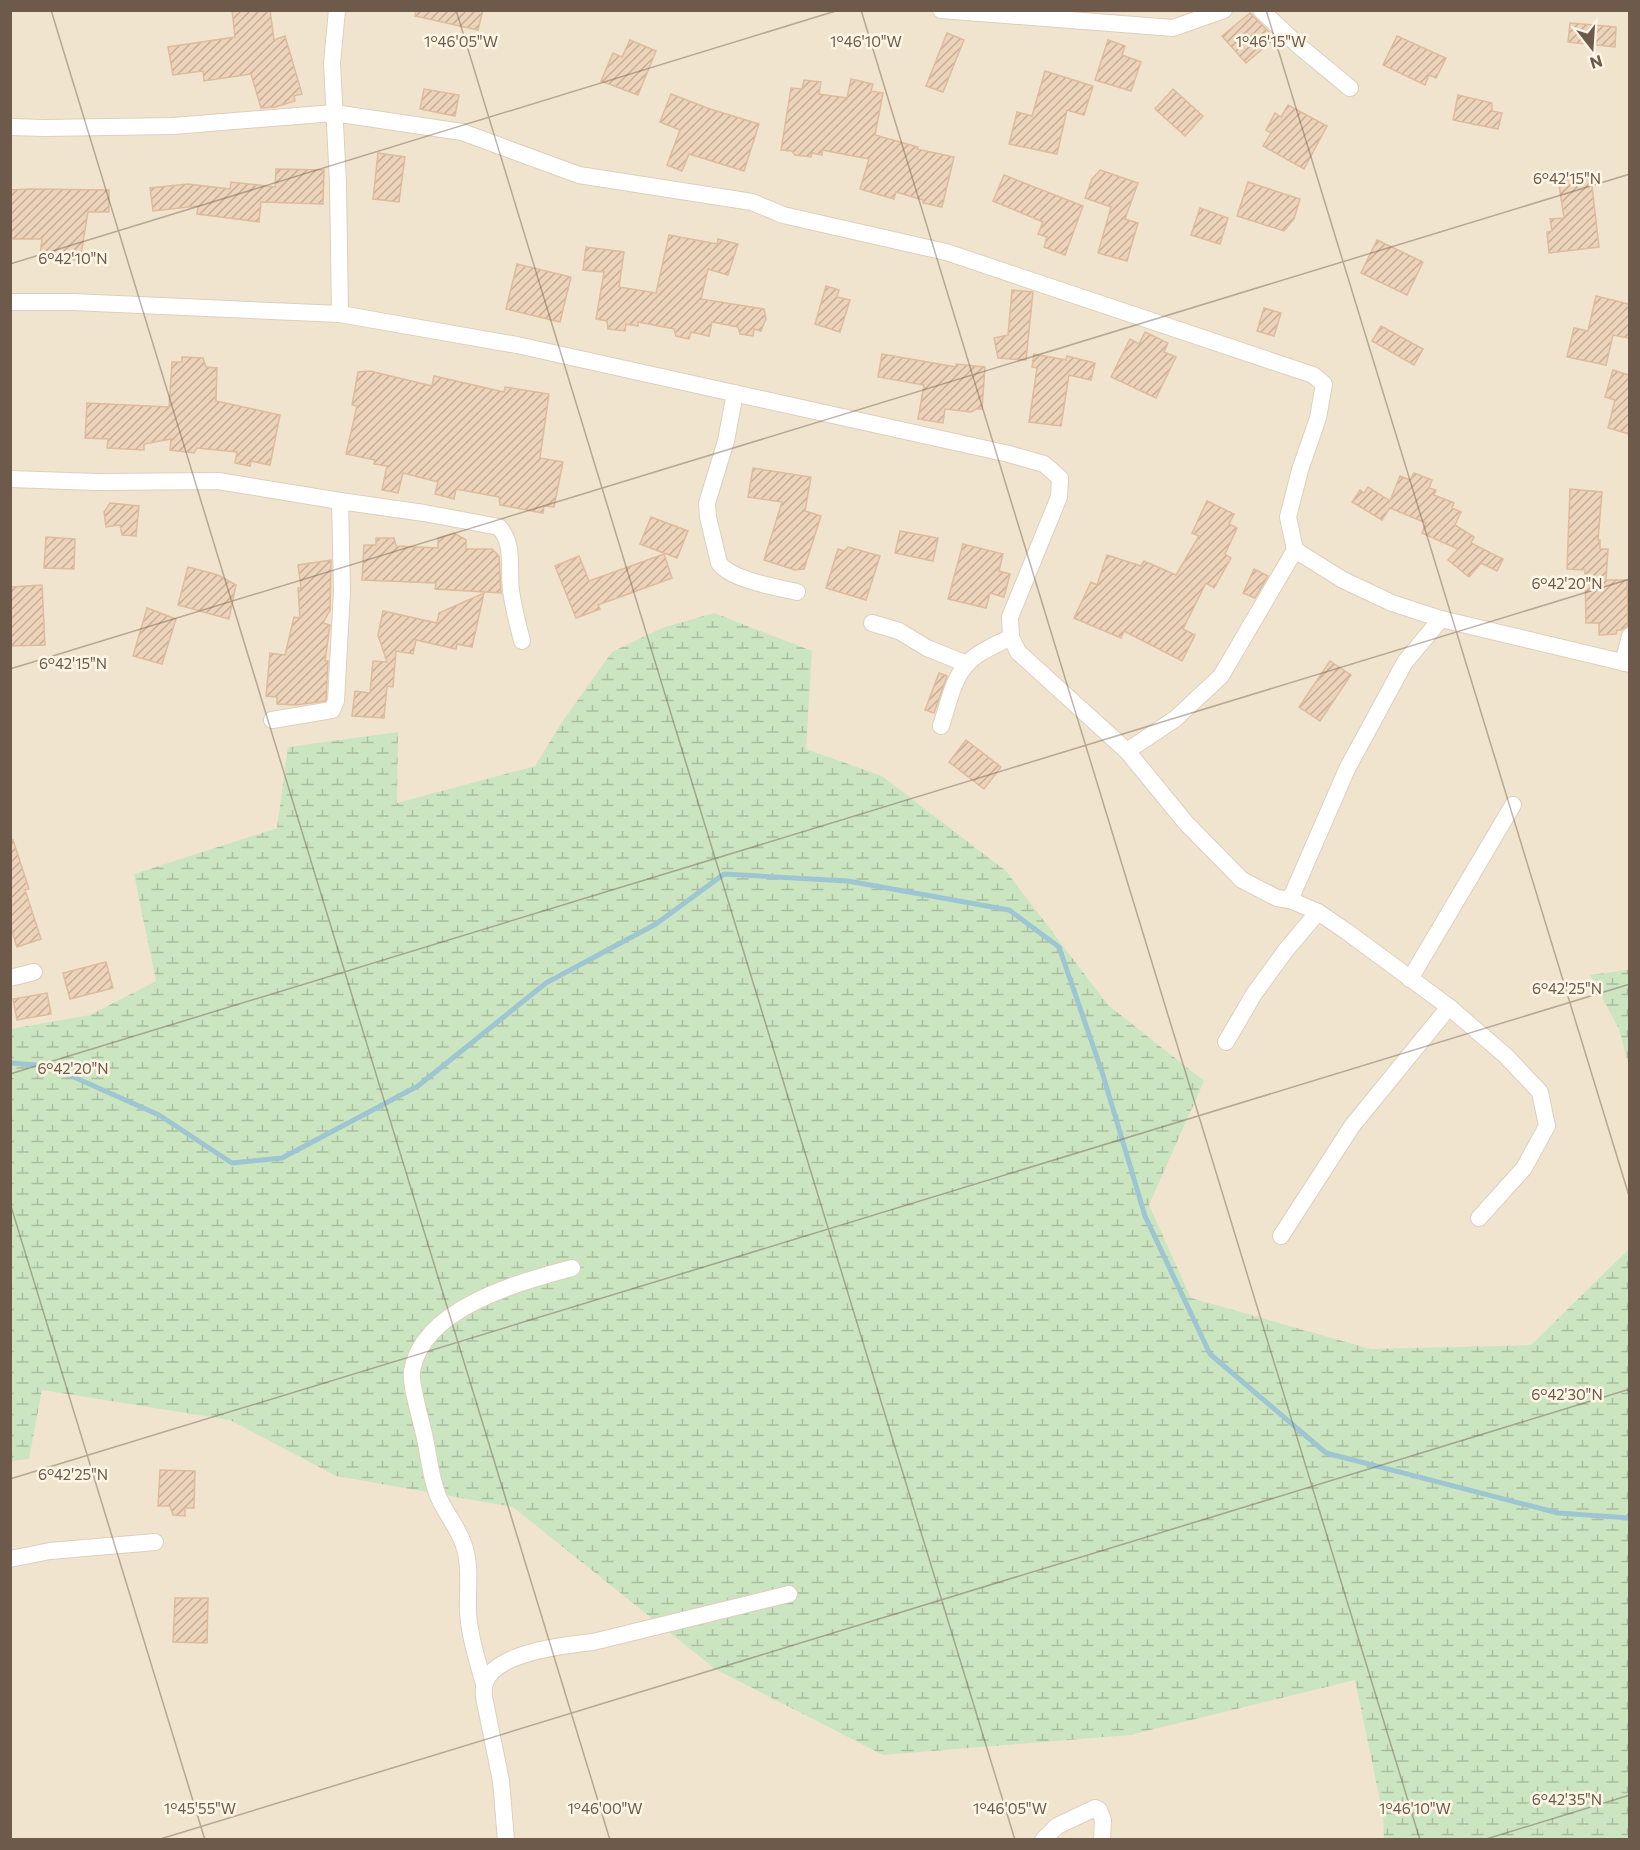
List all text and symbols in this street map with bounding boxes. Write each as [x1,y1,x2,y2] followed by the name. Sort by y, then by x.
[1562,18,1622,78] north arrow
[424,32,498,50] text: 1°46'05"W
[830,32,902,50] text: 1°46'10"W
[1236,32,1306,50] text: 1°46'15"W
[1588,52,1605,74] text: N
[1533,169,1601,187] text: 6°42'15"N
[38,249,108,267] text: 6°42'10"N
[1531,574,1603,592] text: 6°42'20"N
[39,654,107,672] text: 6°42'15"N
[1532,979,1602,997] text: 6°42'25"N
[37,1059,109,1077] text: 6°42'20"N
[1531,1385,1603,1403] text: 6°42'30"N
[38,1465,108,1483] text: 6°42'25"N
[1532,1790,1602,1808] text: 6°42'35"N
[164,1799,236,1817] text: 1°45'55"W
[567,1799,643,1817] text: 1°46'00"W
[973,1799,1047,1817] text: 1°46'05"W
[1379,1799,1451,1817] text: 1°46'10"W

